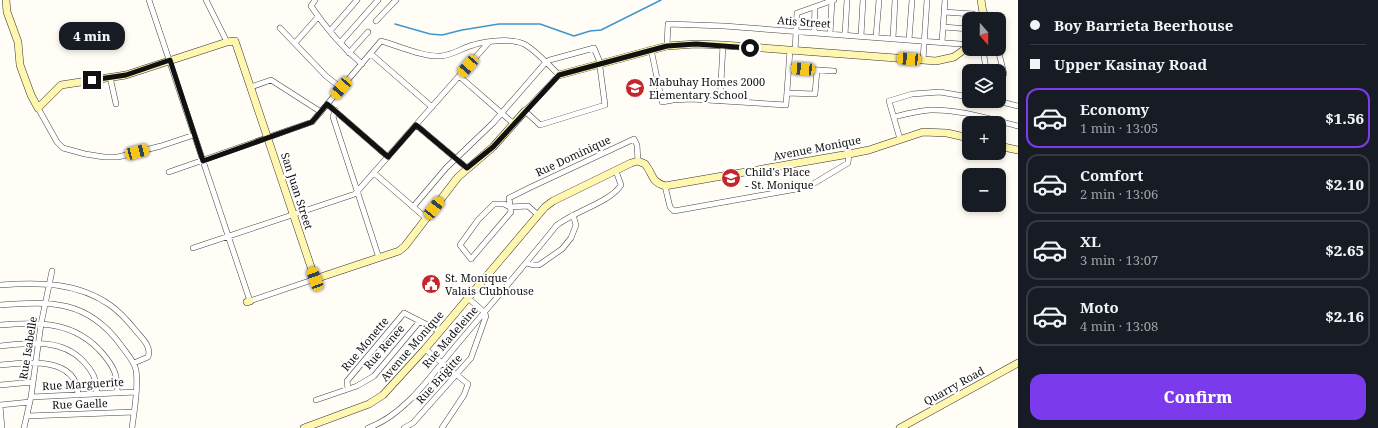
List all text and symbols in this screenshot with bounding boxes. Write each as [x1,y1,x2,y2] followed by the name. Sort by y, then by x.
[777,12,831,31] street label: Atis Street
[962,12,1006,56] north arrow
[962,12,1006,212] map controls
[1054,15,1233,35] text: Boy Barrieta Beerhouse
[59,22,125,50] callout: 4 min
[73,27,111,45] text: 4 min
[741,39,759,57] route start
[897,52,921,66] car
[456,53,480,79] car
[1054,54,1207,74] text: Upper Kasinay Road
[791,62,815,76] car
[962,64,1006,108] button: layers
[83,71,101,89] route end
[649,74,765,102] place label: Mabuhay Homes 2000 Elementary School
[329,75,353,101] car
[624,77,646,99] school or university icon: Mabuhay Homes 2000 Elementary School
[1080,99,1149,119] text: Economy
[1032,100,1068,136] icon: car
[1325,108,1364,128] text: $1.56
[962,116,1006,160] button: +
[1080,119,1158,137] text: 1 min · 13:05
[533,131,613,180] street label: Rue Dominique
[772,132,862,163] street label: Avenue Monique
[124,143,150,161] car
[278,151,317,231] street label: San Juan Street
[745,164,814,192] place label: Child's Place - St. Monique
[1080,165,1143,185] text: Comfort
[1032,166,1068,202] icon: car
[720,167,742,189] school or university icon: Child's Place - St. Monique
[962,168,1006,212] button: −
[1325,174,1364,194] text: $2.10
[1080,185,1158,203] text: 2 min · 13:06
[422,195,446,221] car
[1080,231,1101,251] text: XL
[1032,232,1068,268] icon: car
[1325,240,1364,260] text: $2.65
[1080,251,1158,269] text: 3 min · 13:07
[305,266,325,292] car
[445,270,534,298] place label: St. Monique Valais Clubhouse
[420,273,442,295] public building icon: St. Monique Valais Clubhouse
[1080,297,1119,317] text: Moto
[1032,298,1068,334] icon: car
[418,302,481,371] street label: Rue Madeleine
[1325,306,1364,326] text: $2.16
[377,307,447,384] street label: Avenue Monique
[338,313,392,374] street label: Rue Monette
[15,315,40,380] street label: Rue Isabelle
[1080,317,1158,335] text: 4 min · 13:08
[360,321,407,372] street label: Rue Renee
[412,351,465,407] street label: Rue Brigitte
[921,363,987,408] street label: Quarry Road
[42,374,124,393] street label: Rue Marguerite
[1030,374,1366,420] button: Confirm
[52,395,108,412] street label: Rue Gaelle

